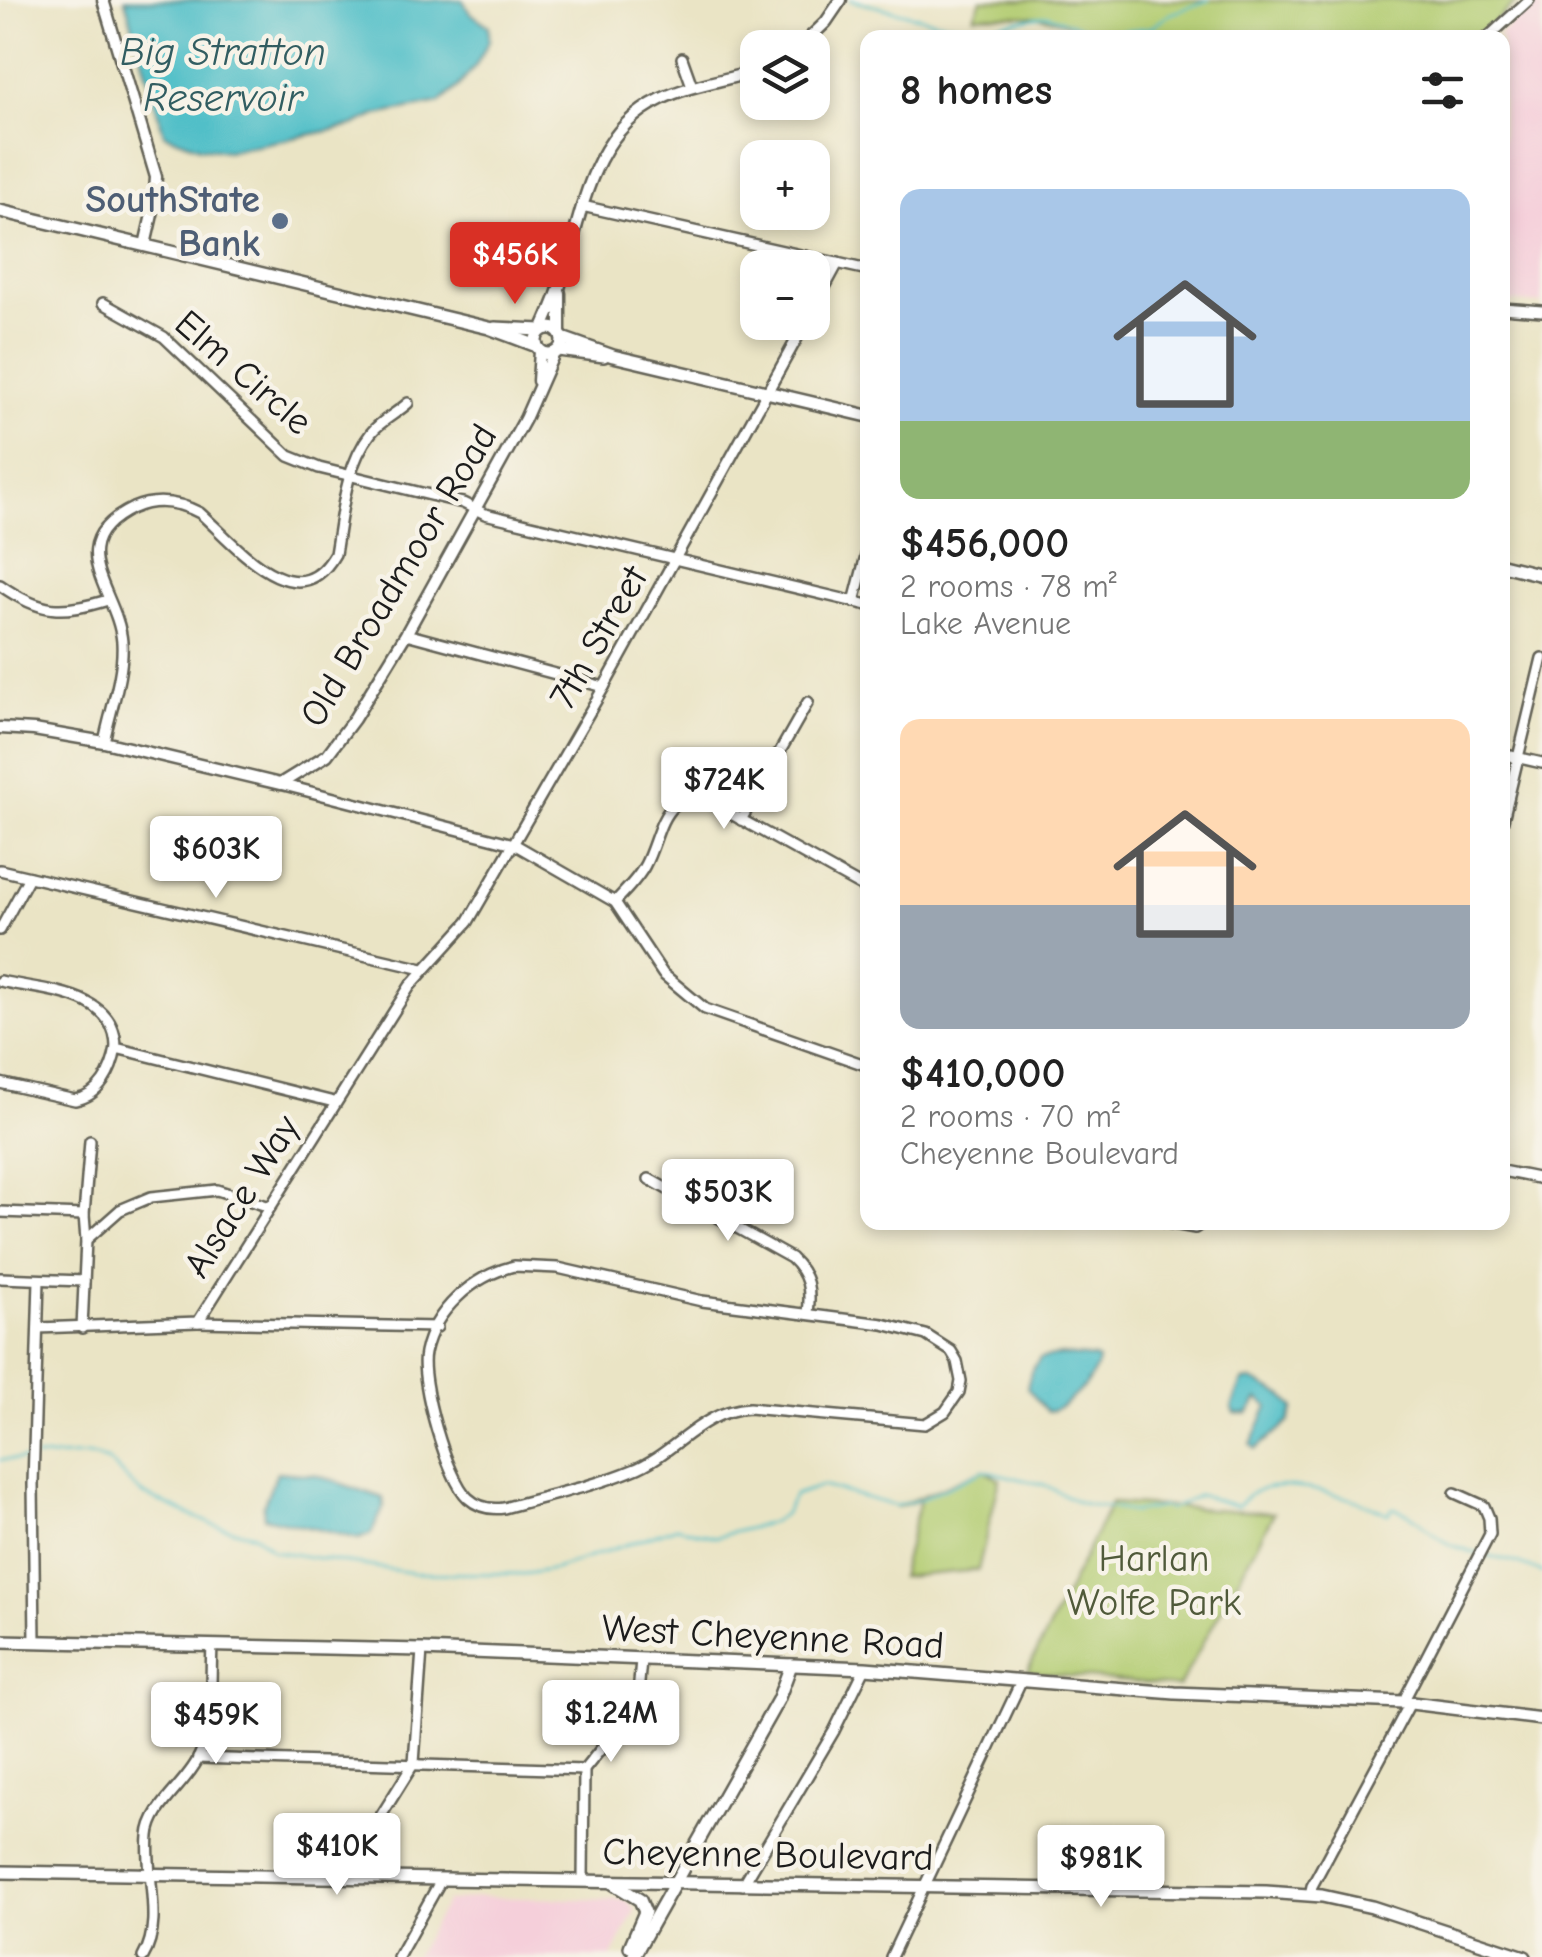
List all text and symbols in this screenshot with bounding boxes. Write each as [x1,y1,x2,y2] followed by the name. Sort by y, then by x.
[120,29,326,121] water label: Big Stratton Reservoir
[740,30,830,340] map controls
[740,30,830,120] button: layers
[1415,63,1470,118] icon: filters
[900,66,1052,115] text: 8 homes
[740,140,830,230] button: +
[86,178,260,266] place label: SouthState Bank
[269,210,291,232] marker: SouthState Bank
[445,222,585,307] pin: $456K
[472,236,558,273] text: $456K
[740,250,830,340] button: −
[1095,254,1275,434] icon: home
[166,301,321,444] street label: Elm Circle
[291,416,507,735] street label: Old Broadmoor Road
[900,519,1069,568] text: $456,000
[541,558,658,717] street label: 7th Street
[900,568,1117,605] text: 2 rooms · 78 m²
[900,605,1071,642] text: Lake Avenue
[654,747,794,832] pin: $724K
[683,761,765,798] text: $724K
[1095,784,1275,964] icon: home
[146,816,286,901] pin: $603K
[172,830,260,867] text: $603K
[900,1049,1066,1098] text: $410,000
[900,1098,1120,1135] text: 2 rooms · 70 m²
[175,1107,309,1286] street label: Alsace Way
[900,1135,1179,1172] text: Cheyenne Boulevard
[658,1159,798,1244] pin: $503K
[684,1173,772,1210] text: $503K
[1067,1537,1242,1625] park label: Harlan Wolfe Park
[601,1606,945,1668] street label: West Cheyenne Road
[530,1680,692,1765] pin: $1.24M
[146,1682,286,1767] pin: $459K
[564,1694,658,1731] text: $1.24M
[173,1696,259,1733] text: $459K
[267,1813,407,1898] pin: $410K
[1031,1825,1171,1910] pin: $981K
[295,1827,379,1864] text: $410K
[602,1830,934,1880] street label: Cheyenne Boulevard
[1060,1839,1142,1876] text: $981K

